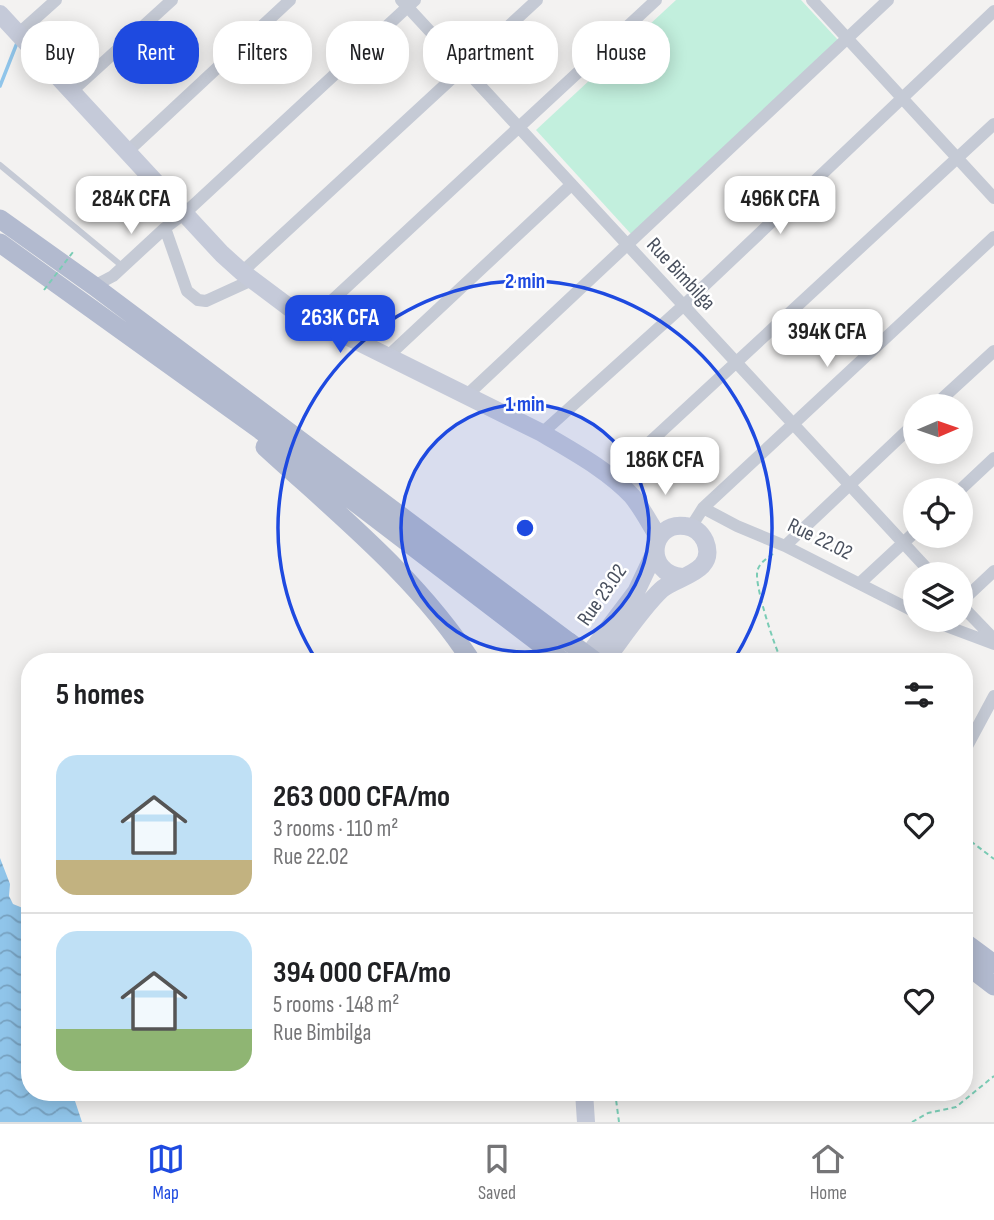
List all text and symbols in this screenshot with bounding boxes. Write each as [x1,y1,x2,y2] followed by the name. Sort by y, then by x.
[21,21,99,84] chip: Buy
[113,21,199,84] chip: Rent
[213,21,312,84] chip: Filters
[326,21,409,84] chip: New
[423,21,558,84] chip: Apartment
[572,21,670,84] chip: House
[59,176,203,236] pin: 284K CFA
[708,176,852,236] pin: 496K CFA
[92,185,170,213] text: 284K CFA
[740,185,820,213] text: 496K CFA
[641,233,721,315] street label: Rue Bimbilga
[505,269,545,294] text: 2 min
[268,296,412,355] pin: 263K CFA
[301,304,379,332] text: 263K CFA
[755,310,899,369] pin: 394K CFA
[788,318,866,346] text: 394K CFA
[505,392,545,417] text: 1 min
[903,394,973,464] north arrow
[903,394,973,632] map controls
[593,438,737,497] pin: 186K CFA
[626,446,704,474] text: 186K CFA
[903,478,973,548] button: locate
[784,513,856,565] street label: Rue 22.02
[513,516,537,540] centre of rings
[572,560,632,630] street label: Rue 23.02
[903,562,973,632] button: layers
[900,676,938,714] icon: filters
[56,677,145,713] text: 5 homes
[273,779,450,815] text: 263 000 CFA/mo
[112,783,196,867] icon: home
[900,806,938,844] icon: heart
[273,815,398,843] text: 3 rooms · 110 m²
[273,843,349,871] text: Rue 22.02
[273,955,451,991] text: 394 000 CFA/mo
[112,959,196,1043] icon: home
[900,982,938,1020] icon: heart
[273,991,400,1019] text: 5 rooms · 148 m²
[273,1019,371,1047] text: Rue Bimbilga
[147,1140,185,1205] tab: Map
[478,1140,516,1205] tab: Saved
[809,1140,847,1205] tab: Home

